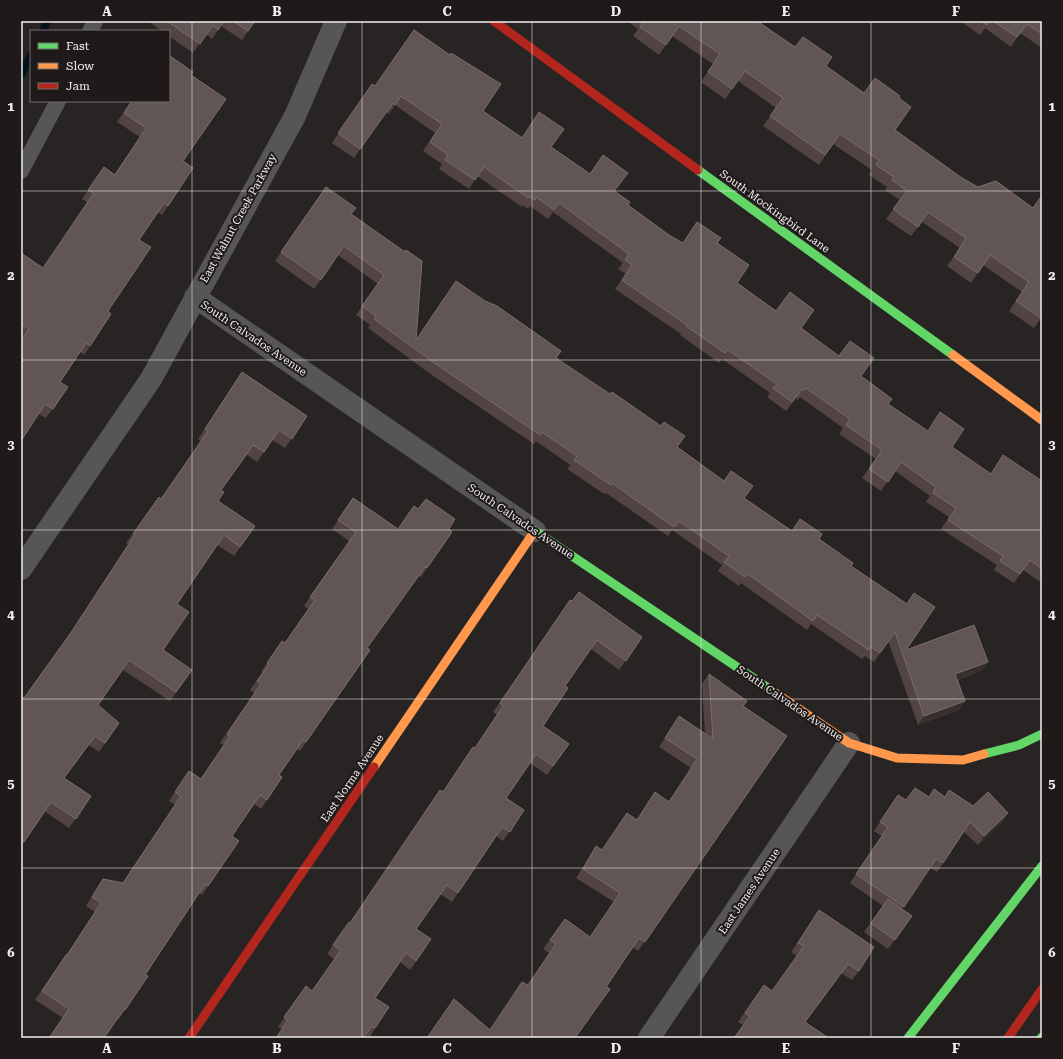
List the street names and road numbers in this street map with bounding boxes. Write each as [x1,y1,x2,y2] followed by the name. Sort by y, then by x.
[198,151,280,285] street label: East Walnut Creek Parkway
[717,167,832,256] street label: South Mockingbird Lane
[198,298,309,379] street label: South Calvados Avenue
[465,481,576,562] street label: South Calvados Avenue
[734,663,845,744] street label: South Calvados Avenue
[318,732,387,825] street label: East Norma Avenue
[716,846,783,937] street label: East James Avenue

